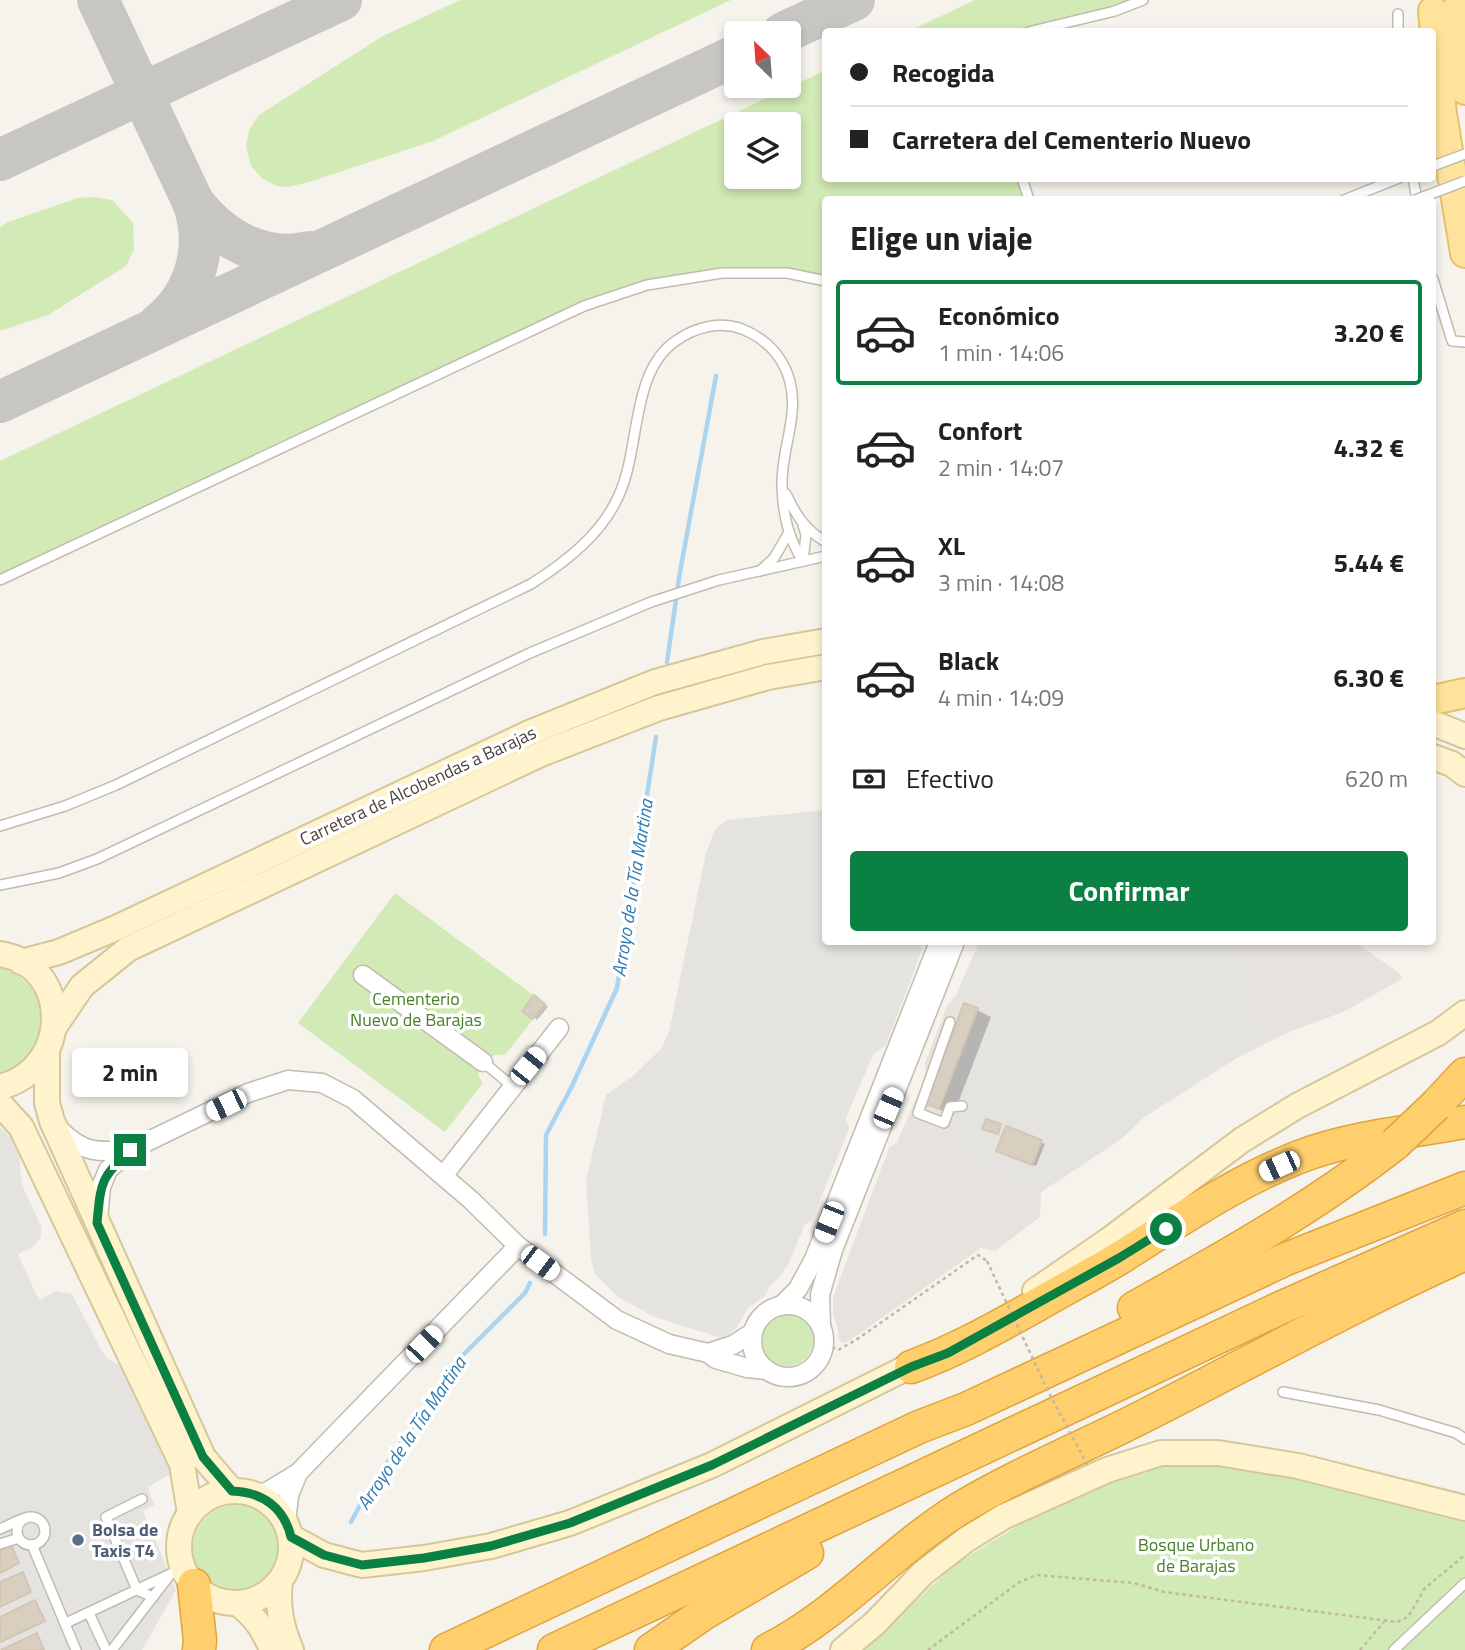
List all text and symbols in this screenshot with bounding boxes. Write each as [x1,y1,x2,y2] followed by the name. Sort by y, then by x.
[724,21,802,98] north arrow
[724,21,801,189] map controls
[892,53,995,92] text: Recogida
[724,112,801,189] button: layers
[892,120,1251,159] text: Carretera del Cementerio Nuevo
[850,214,1033,262] text: Elige un viaje
[938,296,1060,335] text: Económico
[854,301,917,364] icon: car
[1333,313,1404,352] text: 3.20 €
[938,335,1064,370] text: 1 min · 14:06
[938,411,1022,450] text: Confort
[854,416,917,479] icon: car
[1333,428,1404,467] text: 4.32 €
[938,450,1064,485] text: 2 min · 14:07
[938,526,965,565] text: XL
[854,531,917,594] icon: car
[1333,543,1404,582] text: 5.44 €
[938,565,1064,600] text: 3 min · 14:08
[938,641,999,680] text: Black
[854,646,917,709] icon: car
[1333,658,1404,697] text: 6.30 €
[938,680,1064,715] text: 4 min · 14:09
[295,719,540,852] street label: Carretera de Alcobendas a Barajas
[906,759,994,798] text: Efectivo
[850,760,888,798] icon: cash
[1345,761,1408,796] text: 620 m
[603,796,660,979] water label: Arroyo de la Tía Martina
[850,851,1408,931] button: Confirmar
[350,985,482,1033] park label: Cementerio Nuevo de Barajas
[507,1043,550,1089] car
[72,1048,188,1098] callout: 2 min
[102,1055,158,1090] text: 2 min
[871,1085,906,1131] car
[203,1086,250,1124] car
[114,1134,146,1166] route end
[1256,1148,1303,1184] car
[812,1199,847,1245] car
[1150,1213,1182,1245] route start
[517,1242,564,1284] car
[402,1322,447,1366] car
[348,1349,474,1515] water label: Arroyo de la Tía Martina
[92,1516,158,1564] place label: Bolsa de Taxis T4
[1138,1531,1254,1579] park label: Bosque Urbano de Barajas
[70,1532,86,1548] marker: Bolsa de Taxis T4

